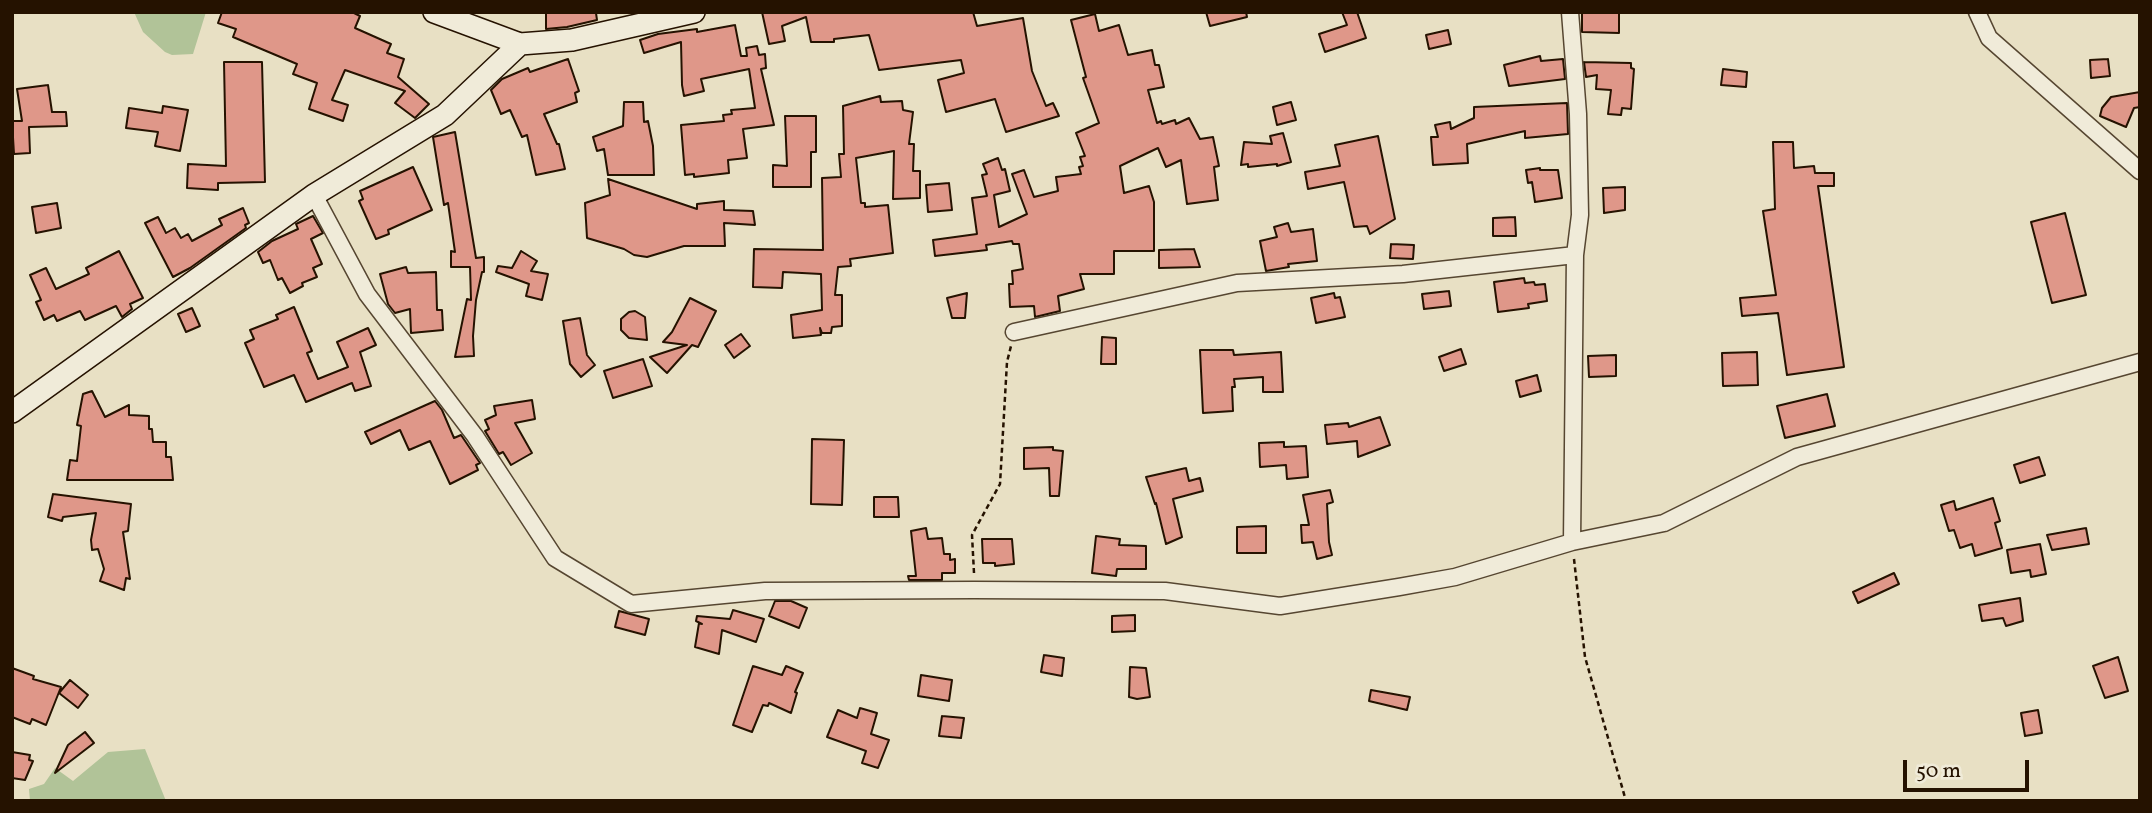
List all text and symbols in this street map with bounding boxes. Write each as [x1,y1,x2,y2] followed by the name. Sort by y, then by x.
[1907,746,2033,790] scale bar
[1916,757,1961,786] text: 50 m

